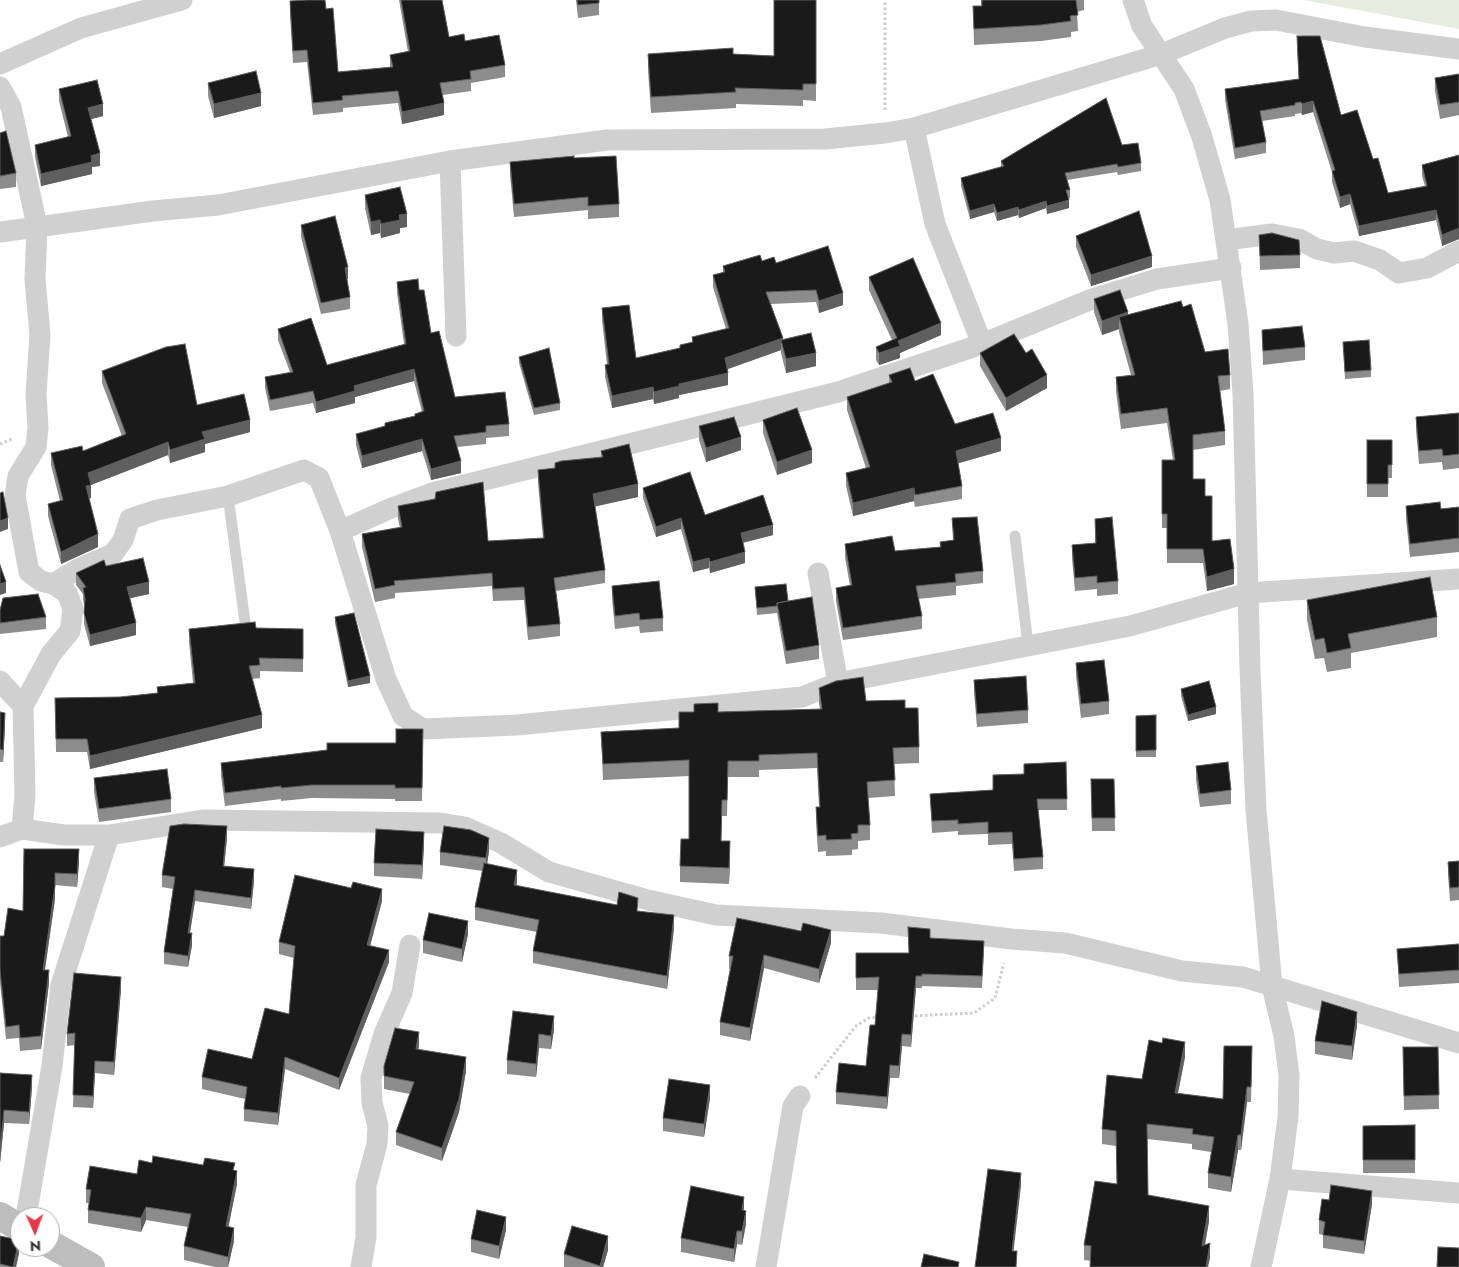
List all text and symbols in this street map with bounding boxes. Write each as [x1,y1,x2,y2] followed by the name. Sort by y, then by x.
[10,1207,60,1257] north arrow
[30,1236,41,1256] text: N

